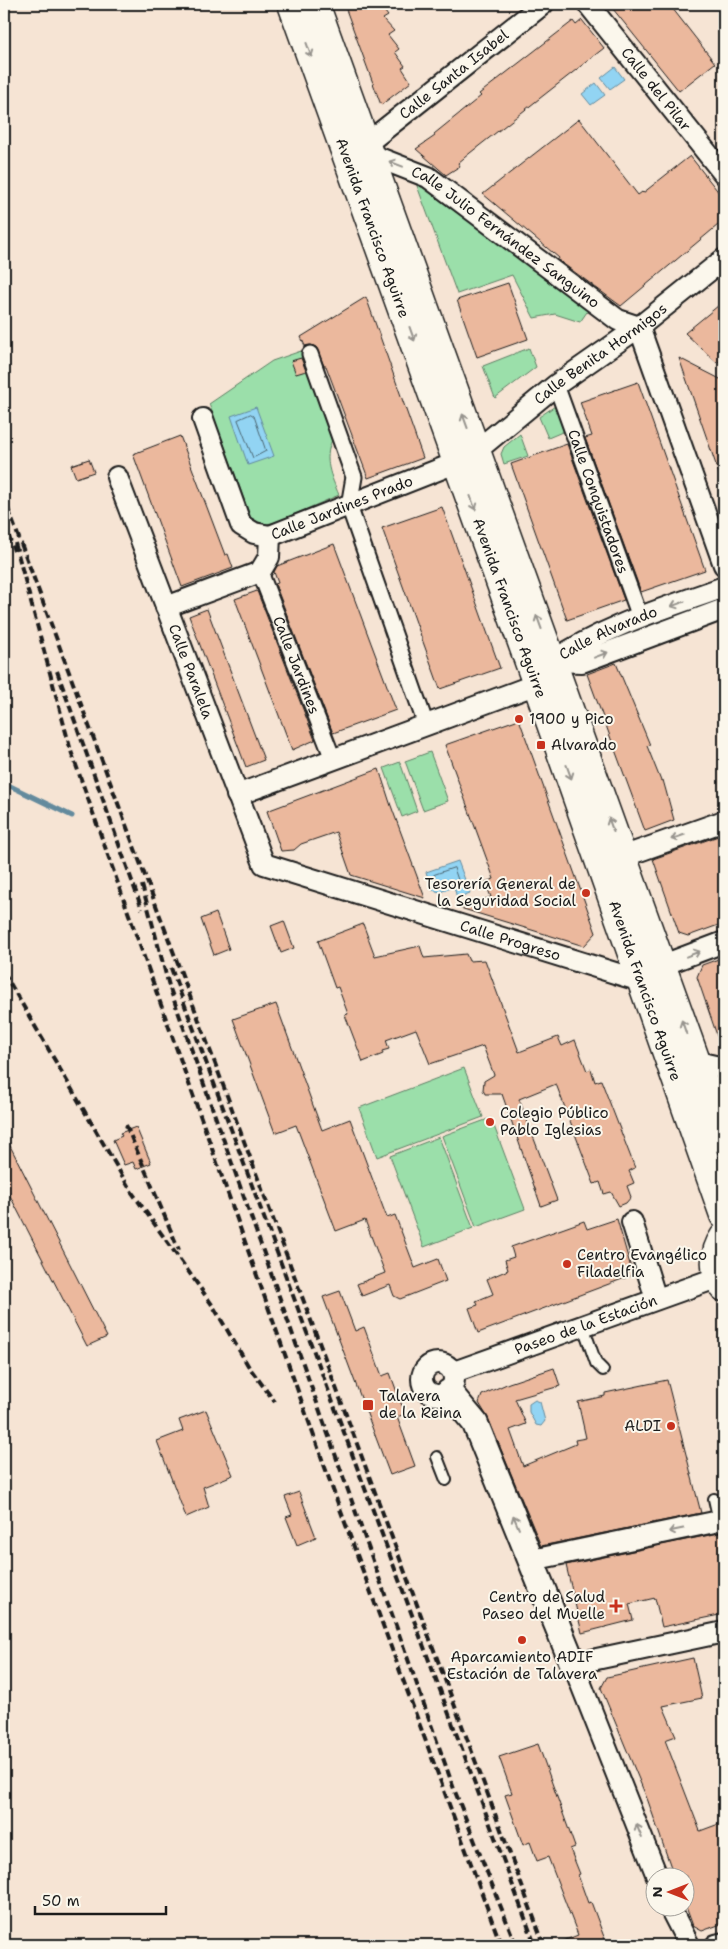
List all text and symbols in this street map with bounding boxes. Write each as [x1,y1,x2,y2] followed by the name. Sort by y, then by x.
[395,25,513,124] street label: Calle Santa Isabel
[304,41,314,57] one-way arrow
[617,43,696,135] street label: Calle del Pilar
[331,135,414,321] street label: Avenida Francisco Aguirre
[389,159,404,168] one-way arrow
[408,161,604,313] street label: Calle Julio Fernández Sanguino
[530,298,671,409] street label: Calle Benita Hormigos
[408,326,417,341] one-way arrow
[460,413,469,429] one-way arrow
[563,427,633,576] street label: Calle Conquistadores
[268,471,416,545] street label: Calle Jardines Prado
[469,495,478,510] one-way arrow
[468,515,551,701] street label: Avenida Francisco Aguirre
[671,600,687,609] one-way arrow
[555,602,660,665] street label: Calle Alvarado
[268,613,325,717] street label: Calle Jardines
[534,615,543,631] one-way arrow
[164,621,218,722] street label: Calle Paralela
[592,650,608,659] one-way arrow
[529,709,614,729] place label: 1900 y Pico
[513,713,525,725] marker: 1900 y Pico
[551,735,617,755] place label: Alvarado
[535,739,547,751] marker: Alvarado
[565,763,574,779] one-way arrow
[606,818,615,833] one-way arrow
[671,833,686,842] one-way arrow
[425,874,576,911] place label: Tesorería General de la Seguridad Social
[580,887,592,899] marker: Tesorería General de la Seguridad Social
[604,898,686,1084] street label: Avenida Francisco Aguirre
[458,915,563,966] street label: Calle Progreso
[685,949,701,958] one-way arrow
[679,1020,688,1035] one-way arrow
[500,1103,609,1140] place label: Colegio Público Pablo Iglesias
[484,1116,496,1128] marker: Colegio Público Pablo Iglesias
[577,1245,707,1282] place label: Centro Evangélico Filadelfia
[561,1258,573,1270] marker: Centro Evangélico Filadelfia
[512,1290,660,1359] street label: Paseo de la Estación
[379,1386,462,1423] place label: Talavera de la Reina
[361,1398,375,1412] marker: Talavera de la Reina
[624,1416,661,1436] place label: ALDI
[665,1420,677,1432] marker: ALDI
[510,1514,519,1529] one-way arrow
[669,1525,685,1535] one-way arrow
[482,1587,605,1624] place label: Centro de Salud Paseo del Muelle
[609,1599,623,1613] marker: Centro de Salud Paseo del Muelle
[516,1634,528,1646] marker: Aparcamiento ADIF Estación de Talavera
[447,1647,598,1684] place label: Aparcamiento ADIF Estación de Talavera
[634,1824,644,1839] one-way arrow
[646,1866,696,1916] north arrow
[35,1884,166,1916] scale bar
[648,1886,666,1898] text: N
[42,1891,80,1911] text: 50 m

